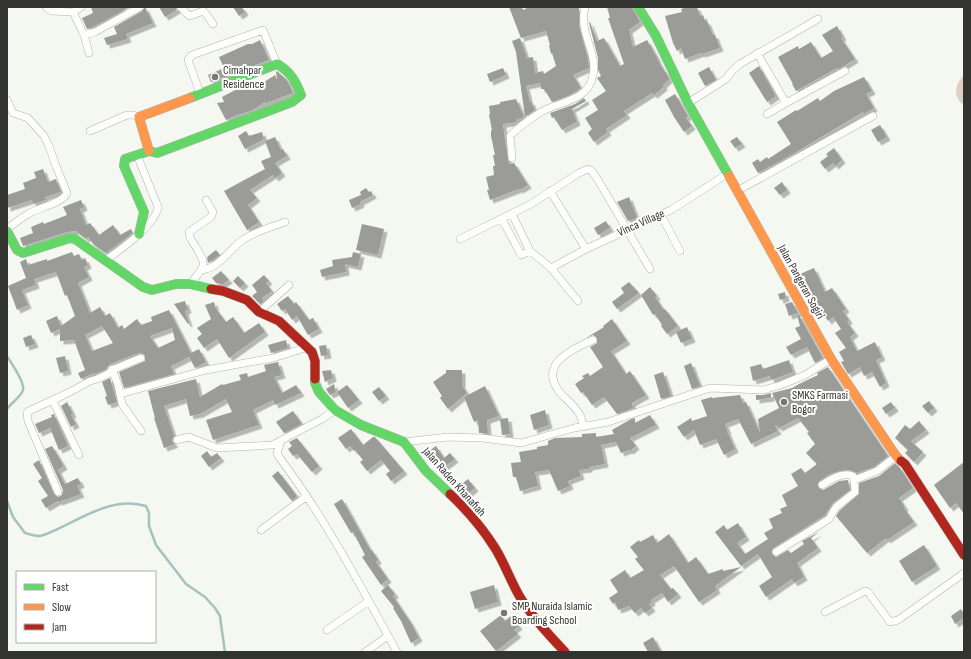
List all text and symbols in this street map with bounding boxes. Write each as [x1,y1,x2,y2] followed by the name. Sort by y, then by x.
[223,63,264,92] place label: Cimahpar Residence
[210,72,220,82] marker: Cimahpar Residence
[615,206,667,240] street label: Vinca Village
[774,241,828,322] street label: Jalan Pangeran Sogiri
[792,388,848,417] place label: SMKS Farmasi Bogor
[779,397,789,407] marker: SMKS Farmasi Bogor
[418,444,489,520] street label: Jalan Raden Khanafiah
[16,571,156,643] legend
[52,580,69,595] text: Fast
[512,599,593,628] place label: SMP Nuraida Islamic Boarding School
[52,600,71,615] text: Slow
[499,608,509,618] marker: SMP Nuraida Islamic Boarding School
[51,620,67,635] text: Jam

